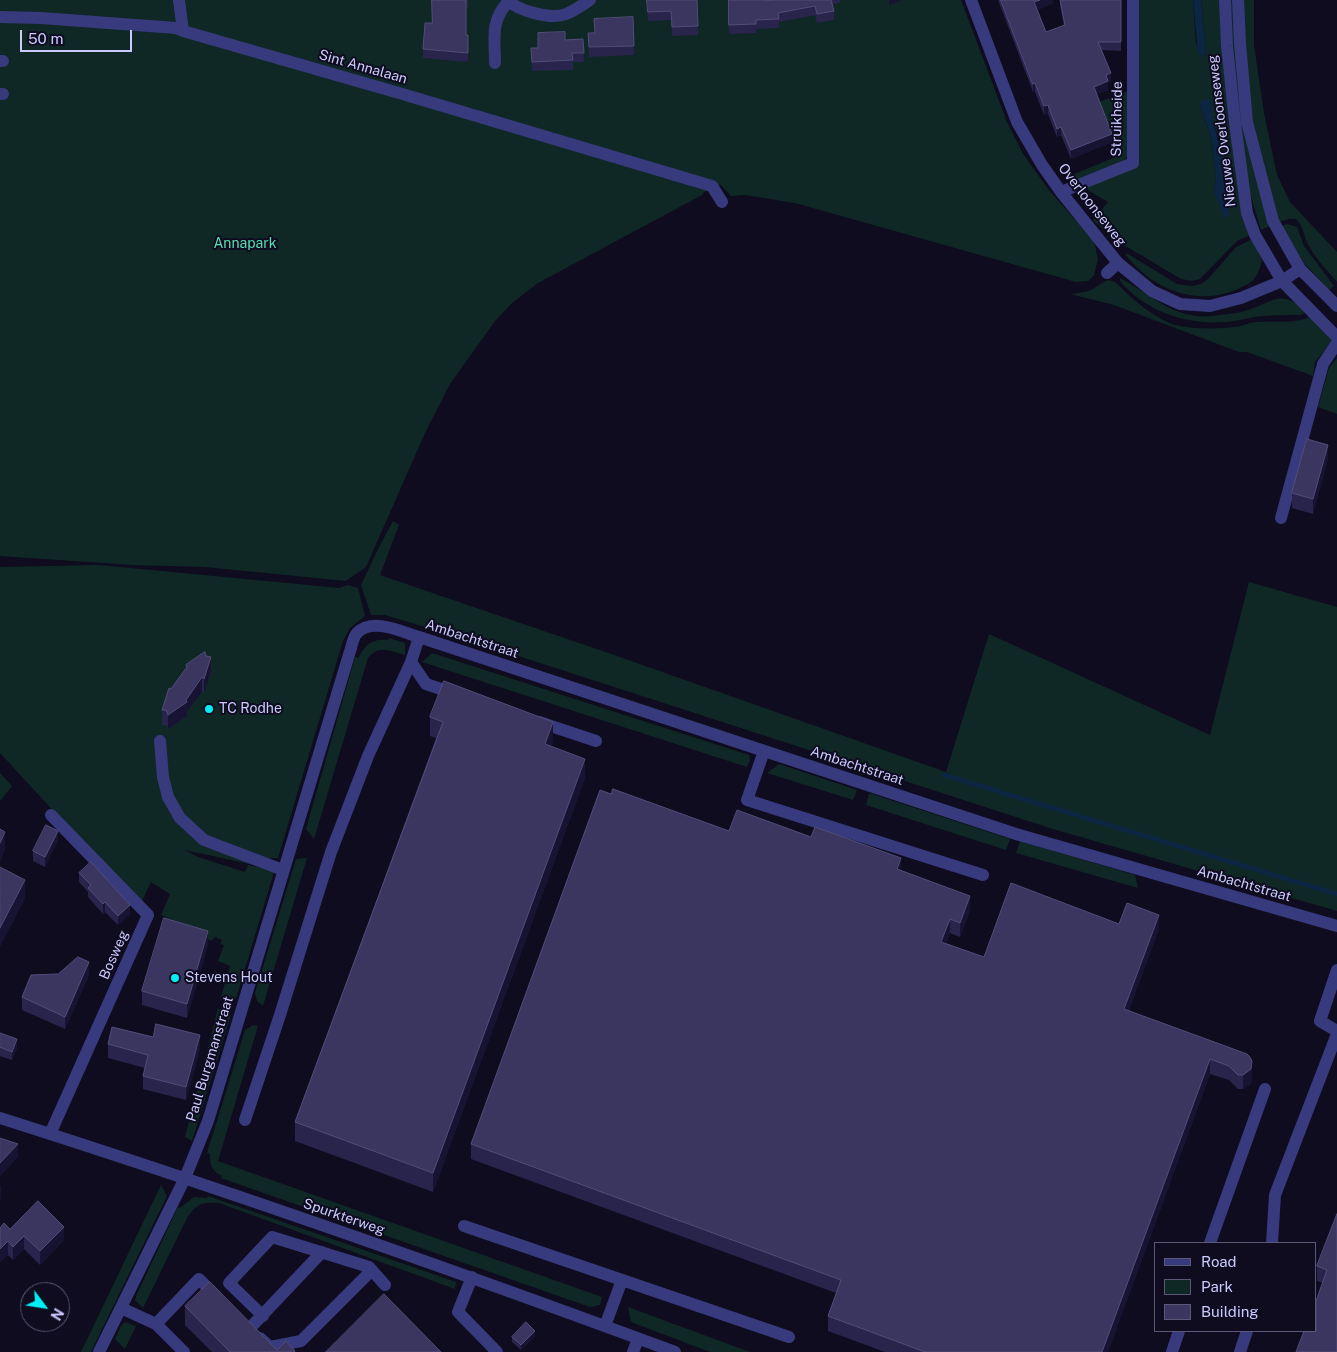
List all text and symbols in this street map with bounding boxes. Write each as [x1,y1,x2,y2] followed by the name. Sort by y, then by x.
[22,20,135,52] scale bar
[28,30,63,47] text: 50 m
[317,46,409,88] street label: Sint Annalaan
[1204,54,1240,208] street label: Nieuwe Overloonseweg
[1108,81,1126,157] street label: Struikheide
[1054,160,1130,250] street label: Overloonseweg
[213,236,277,252] park label: Annapark
[423,616,521,662] street label: Ambachtstraat
[219,701,282,717] place label: TC Rodhe
[203,703,215,715] marker: TC Rodhe
[808,743,906,789] street label: Ambachtstraat
[1195,863,1293,905] street label: Ambachtstraat
[96,928,132,982] street label: Bosweg
[185,970,273,986] place label: Stevens Hout
[169,972,181,984] marker: Stevens Hout
[183,994,237,1124] street label: Paul Burgmanstraat
[301,1195,387,1239] street label: Spurkterweg
[1154,1242,1317,1332] legend
[1201,1253,1237,1270] text: Road
[1201,1278,1233,1295] text: Park
[20,1282,70,1332] north arrow
[1201,1303,1259,1320] text: Building
[47,1305,67,1323] text: N

